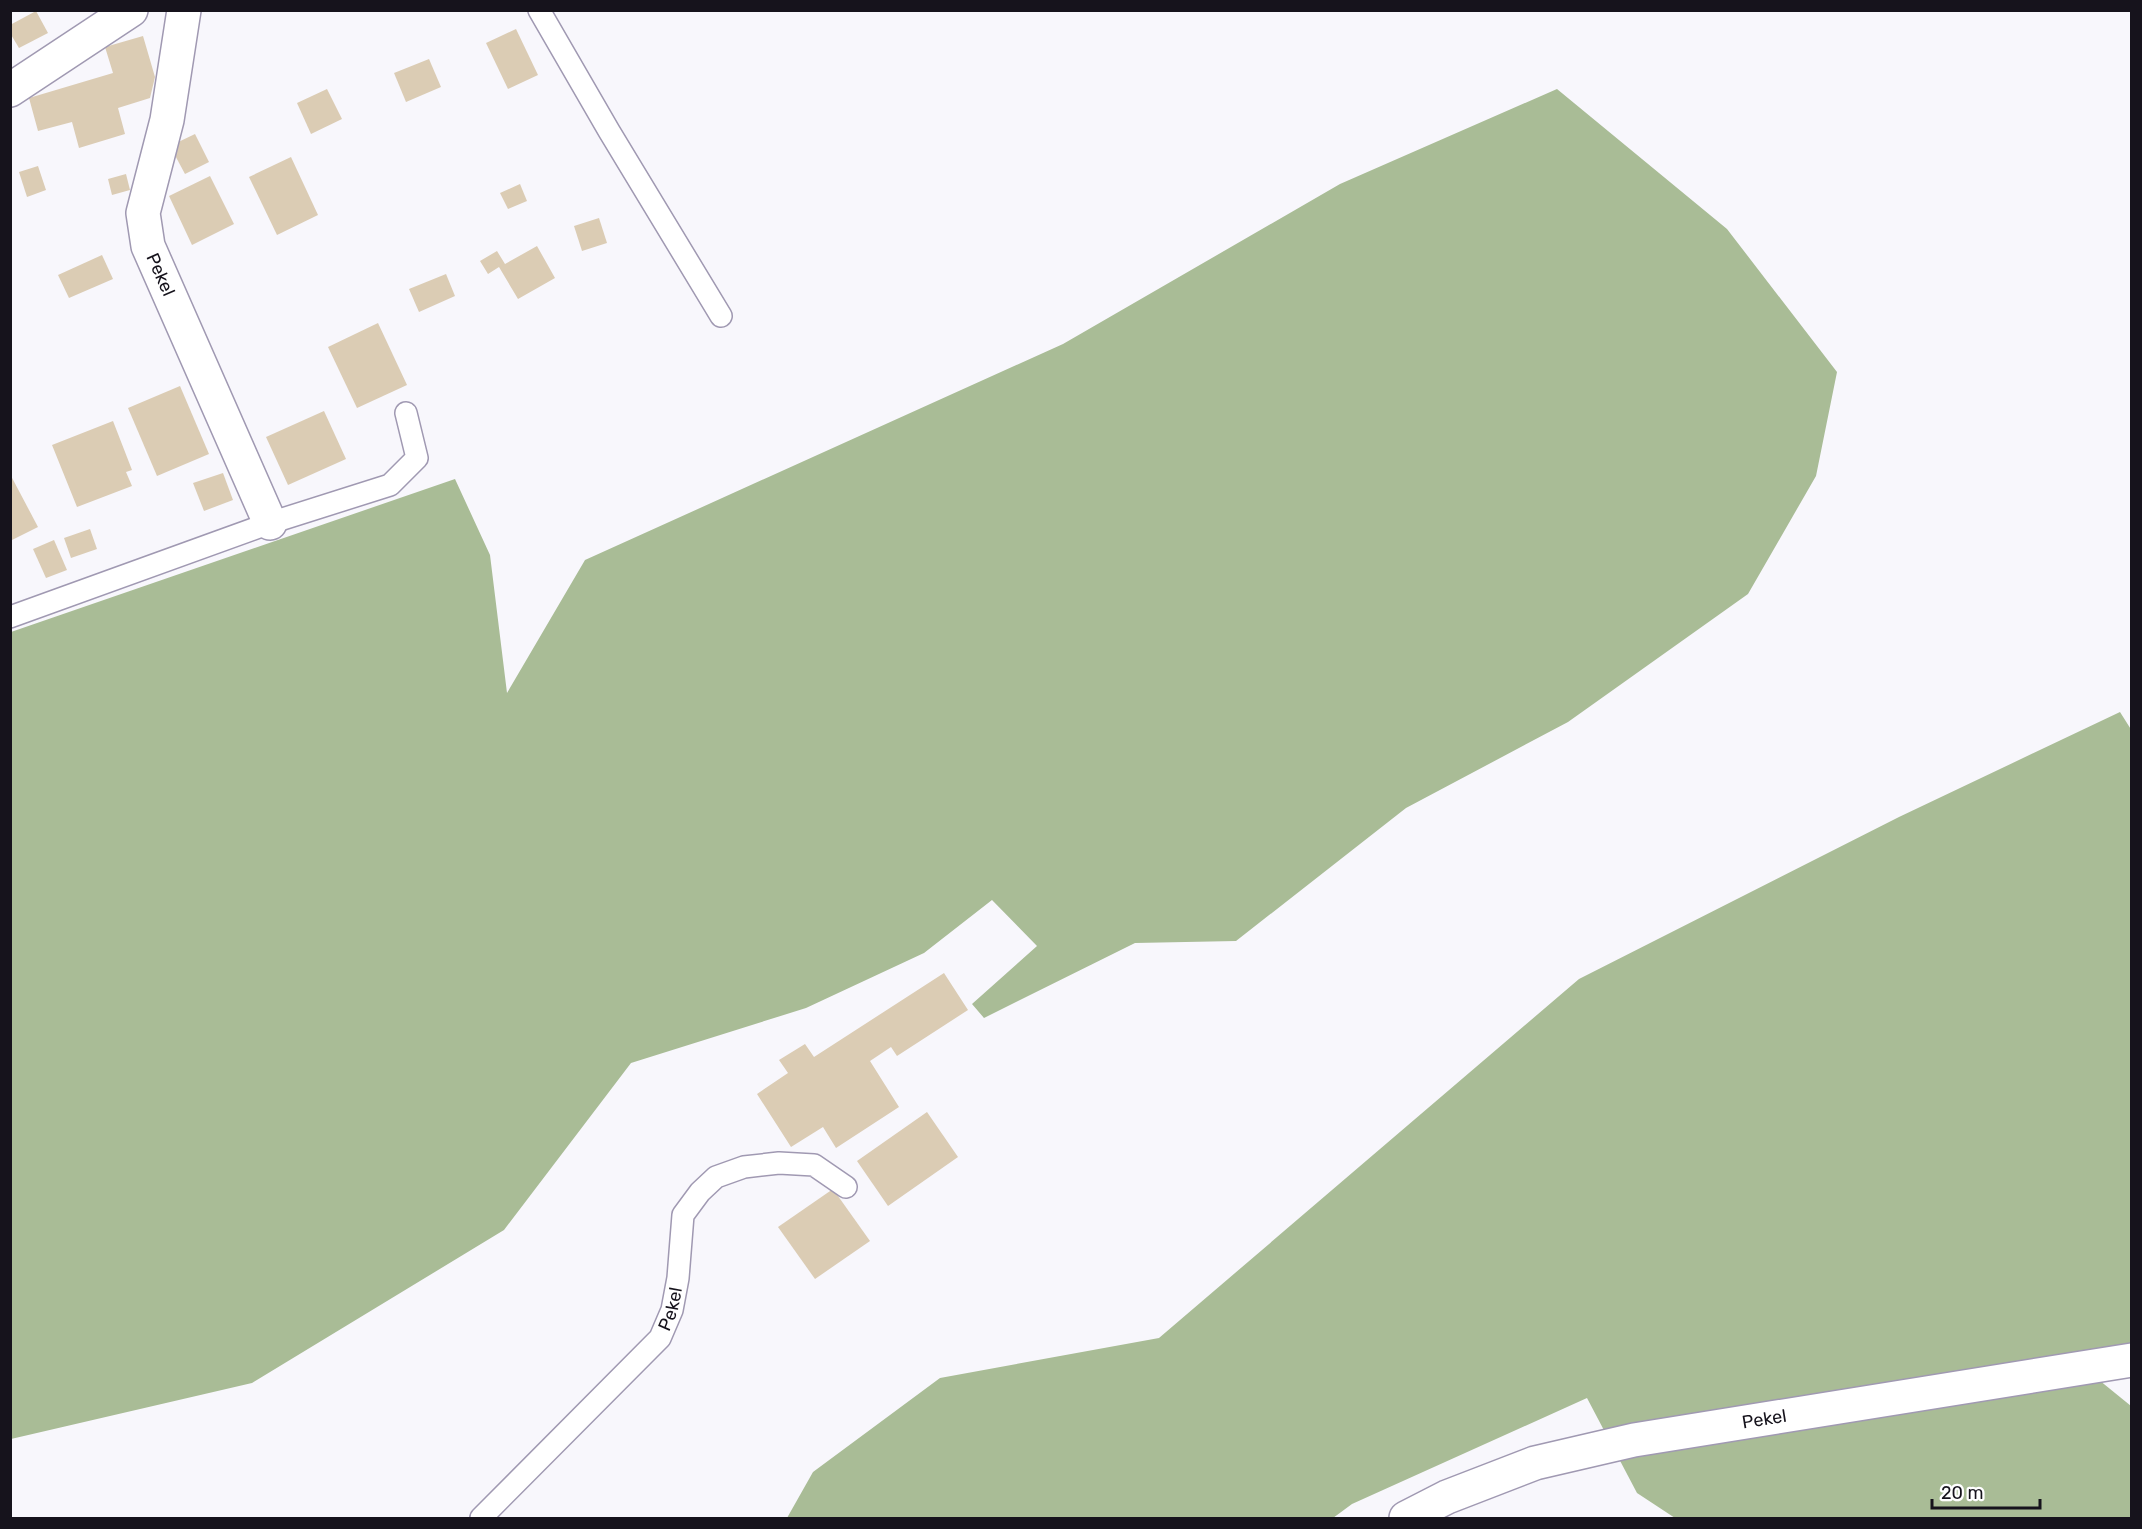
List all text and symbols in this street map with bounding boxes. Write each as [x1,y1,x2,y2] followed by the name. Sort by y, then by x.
[141,250,180,300] street label: Pekel
[653,1285,687,1334] street label: Pekel
[1740,1405,1788,1433] street label: Pekel
[1932,1472,2040,1510] scale bar
[1941,1482,1983,1504] text: 20 m

